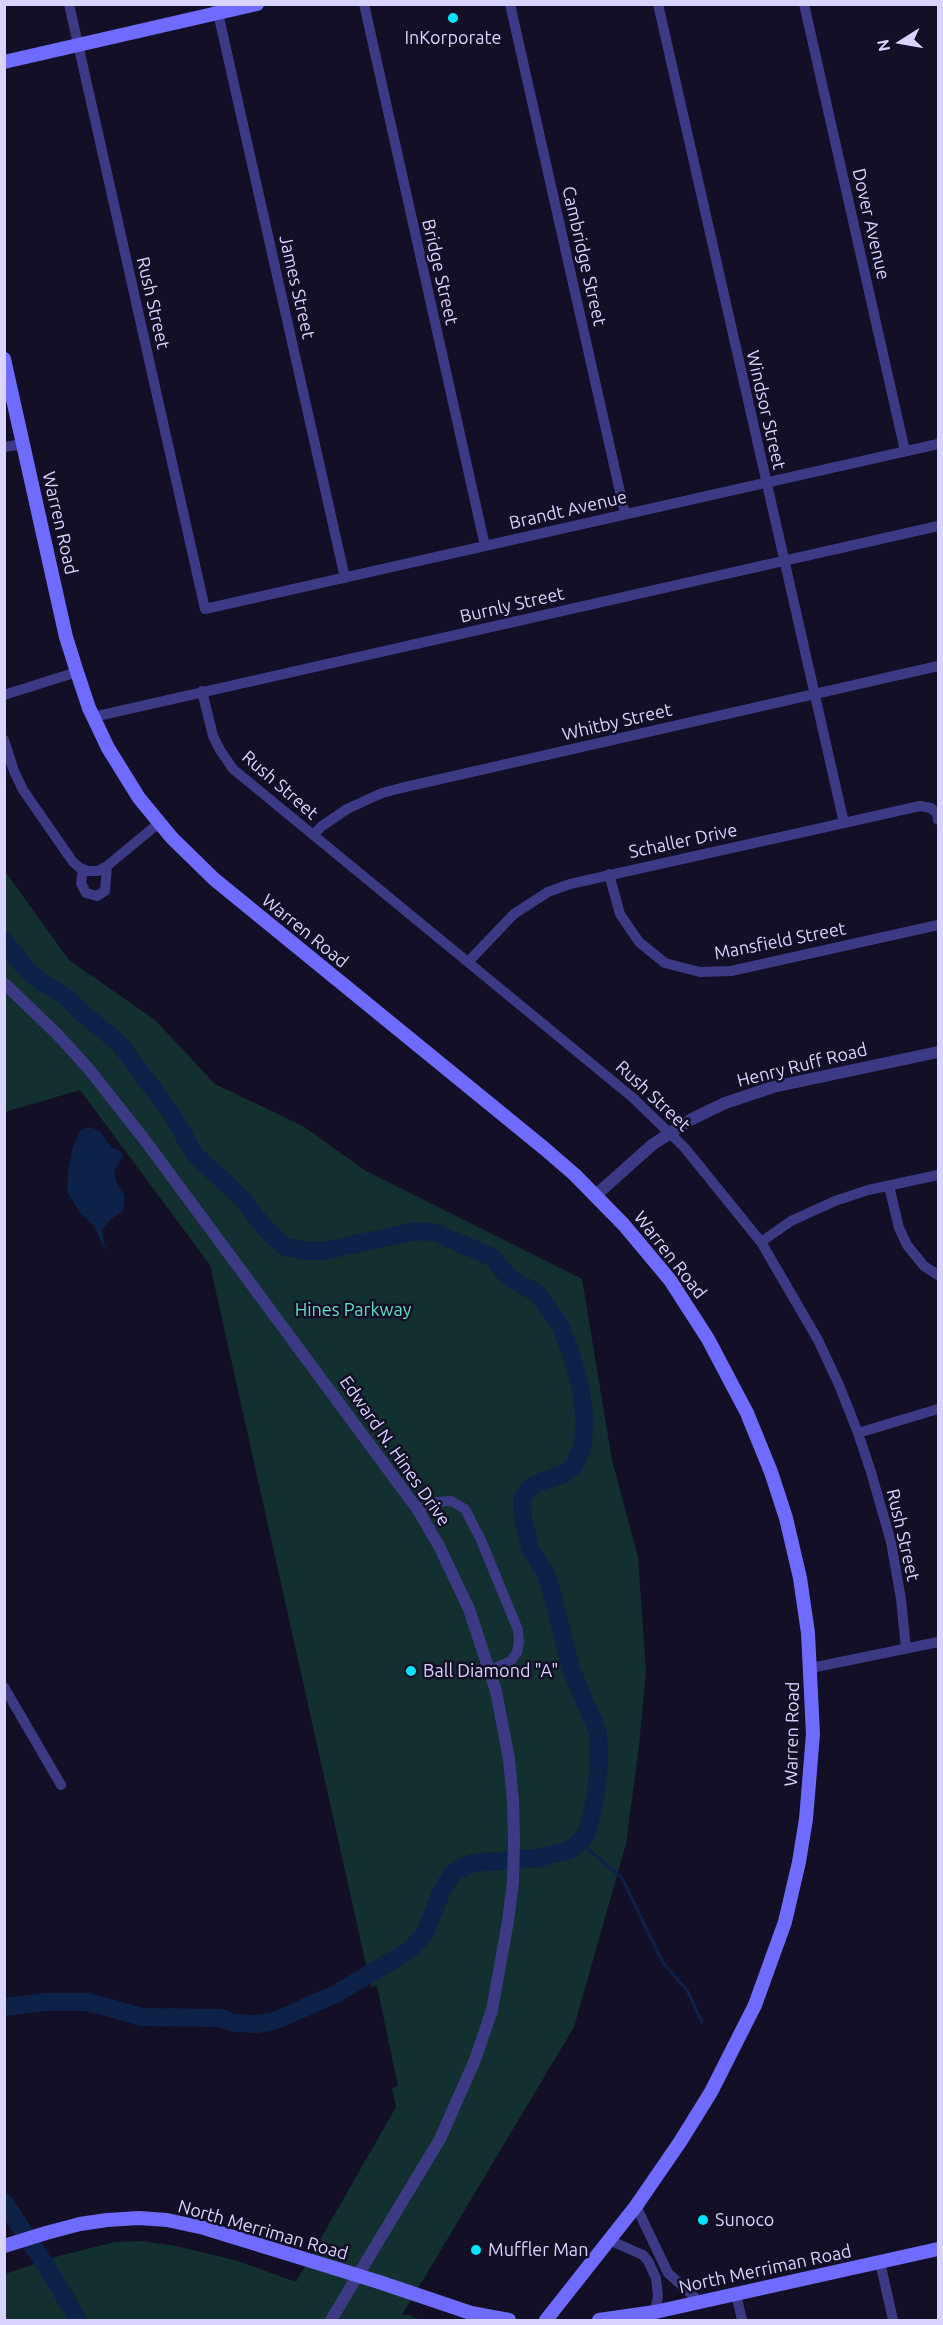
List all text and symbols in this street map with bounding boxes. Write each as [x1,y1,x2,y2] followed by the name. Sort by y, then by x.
[446,11,460,25] marker: InKorporate
[871,12,931,72] north arrow
[404,27,502,49] place label: InKorporate
[873,38,893,53] text: N
[848,166,894,282] street label: Dover Avenue
[557,184,611,328] street label: Cambridge Street
[417,217,463,327] street label: Bridge Street
[275,233,319,341] street label: James Street
[132,255,174,351] street label: Rush Street
[742,348,790,472] street label: Windsor Street
[38,469,82,577] street label: Warren Road
[507,486,629,534] street label: Brandt Avenue
[458,582,566,628] street label: Burnly Street
[560,699,674,745] street label: Whitby Street
[237,746,323,824] street label: Rush Street
[627,819,739,863] street label: Schaller Drive
[257,890,353,972] street label: Warren Road
[712,918,848,964] street label: Mansfield Street
[735,1038,869,1092] street label: Henry Ruff Road
[611,1056,695,1136] street label: Rush Street
[629,1207,711,1303] street label: Warren Road
[295,1299,411,1321] park label: Hines Parkway
[335,1372,455,1530] street label: Edward N. Hines Drive
[882,1487,924,1583] street label: Rush Street
[423,1660,558,1682] place label: Ball Diamond "A"
[404,1664,418,1678] marker: Ball Diamond "A"
[780,1681,804,1787] street label: Warren Road
[175,2195,351,2265] street label: North Merriman Road
[715,2209,774,2231] place label: Sunoco
[696,2213,710,2227] marker: Sunoco
[488,2239,588,2261] place label: Muffler Man
[677,2240,853,2298] street label: North Merriman Road
[469,2243,483,2257] marker: Muffler Man

